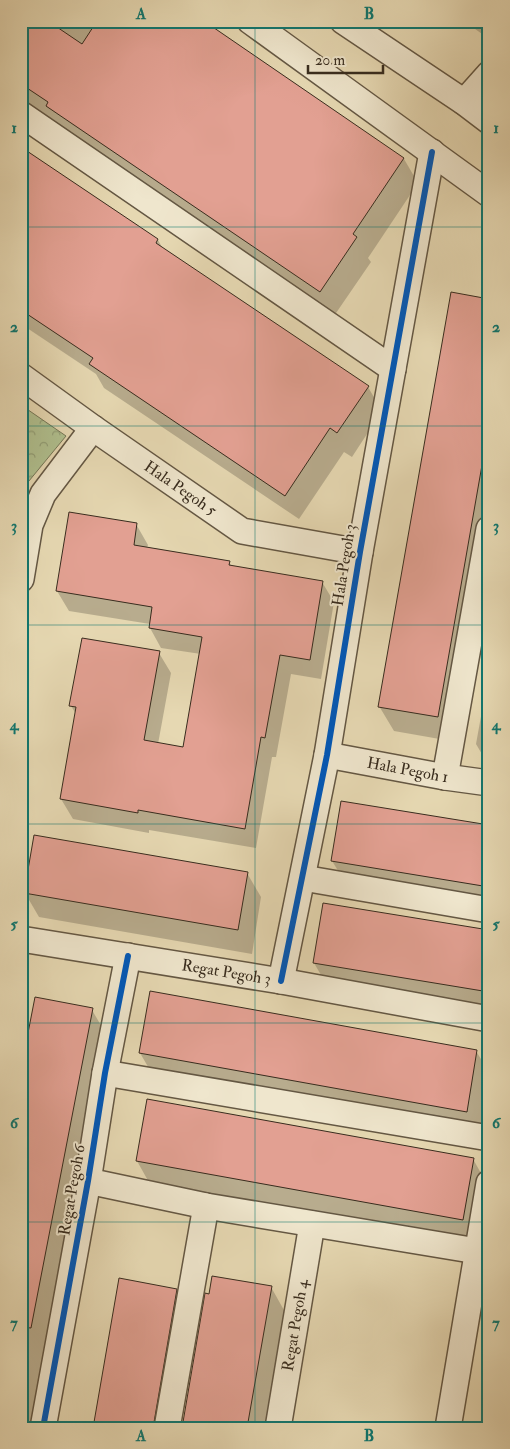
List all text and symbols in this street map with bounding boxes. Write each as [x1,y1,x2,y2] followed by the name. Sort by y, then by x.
[135,4,147,24] text: A
[364,4,374,24] text: B
[308,42,382,74] scale bar
[315,51,345,70] text: 20 m
[11,118,17,138] text: 1
[493,118,499,138] text: 1
[10,317,18,337] text: 2
[492,317,500,337] text: 2
[140,456,220,520] street label: Hala Pegoh 5
[11,516,17,536] text: 3
[493,516,499,536] text: 3
[328,523,360,607] street label: Hala Pegoh 3
[9,715,20,735] text: 4
[491,715,502,735] text: 4
[365,753,449,787] street label: Hala Pegoh 1
[10,914,18,934] text: 5
[492,914,500,934] text: 5
[180,955,272,989] street label: Regat Pegoh 3
[10,1113,20,1133] text: 6
[492,1113,502,1133] text: 6
[54,1142,90,1237] street label: Regat Pegoh 6
[278,1277,313,1373] street label: Regat Pegoh 4
[10,1313,18,1333] text: 7
[492,1313,500,1333] text: 7
[135,1426,147,1446] text: A
[364,1426,374,1446] text: B

